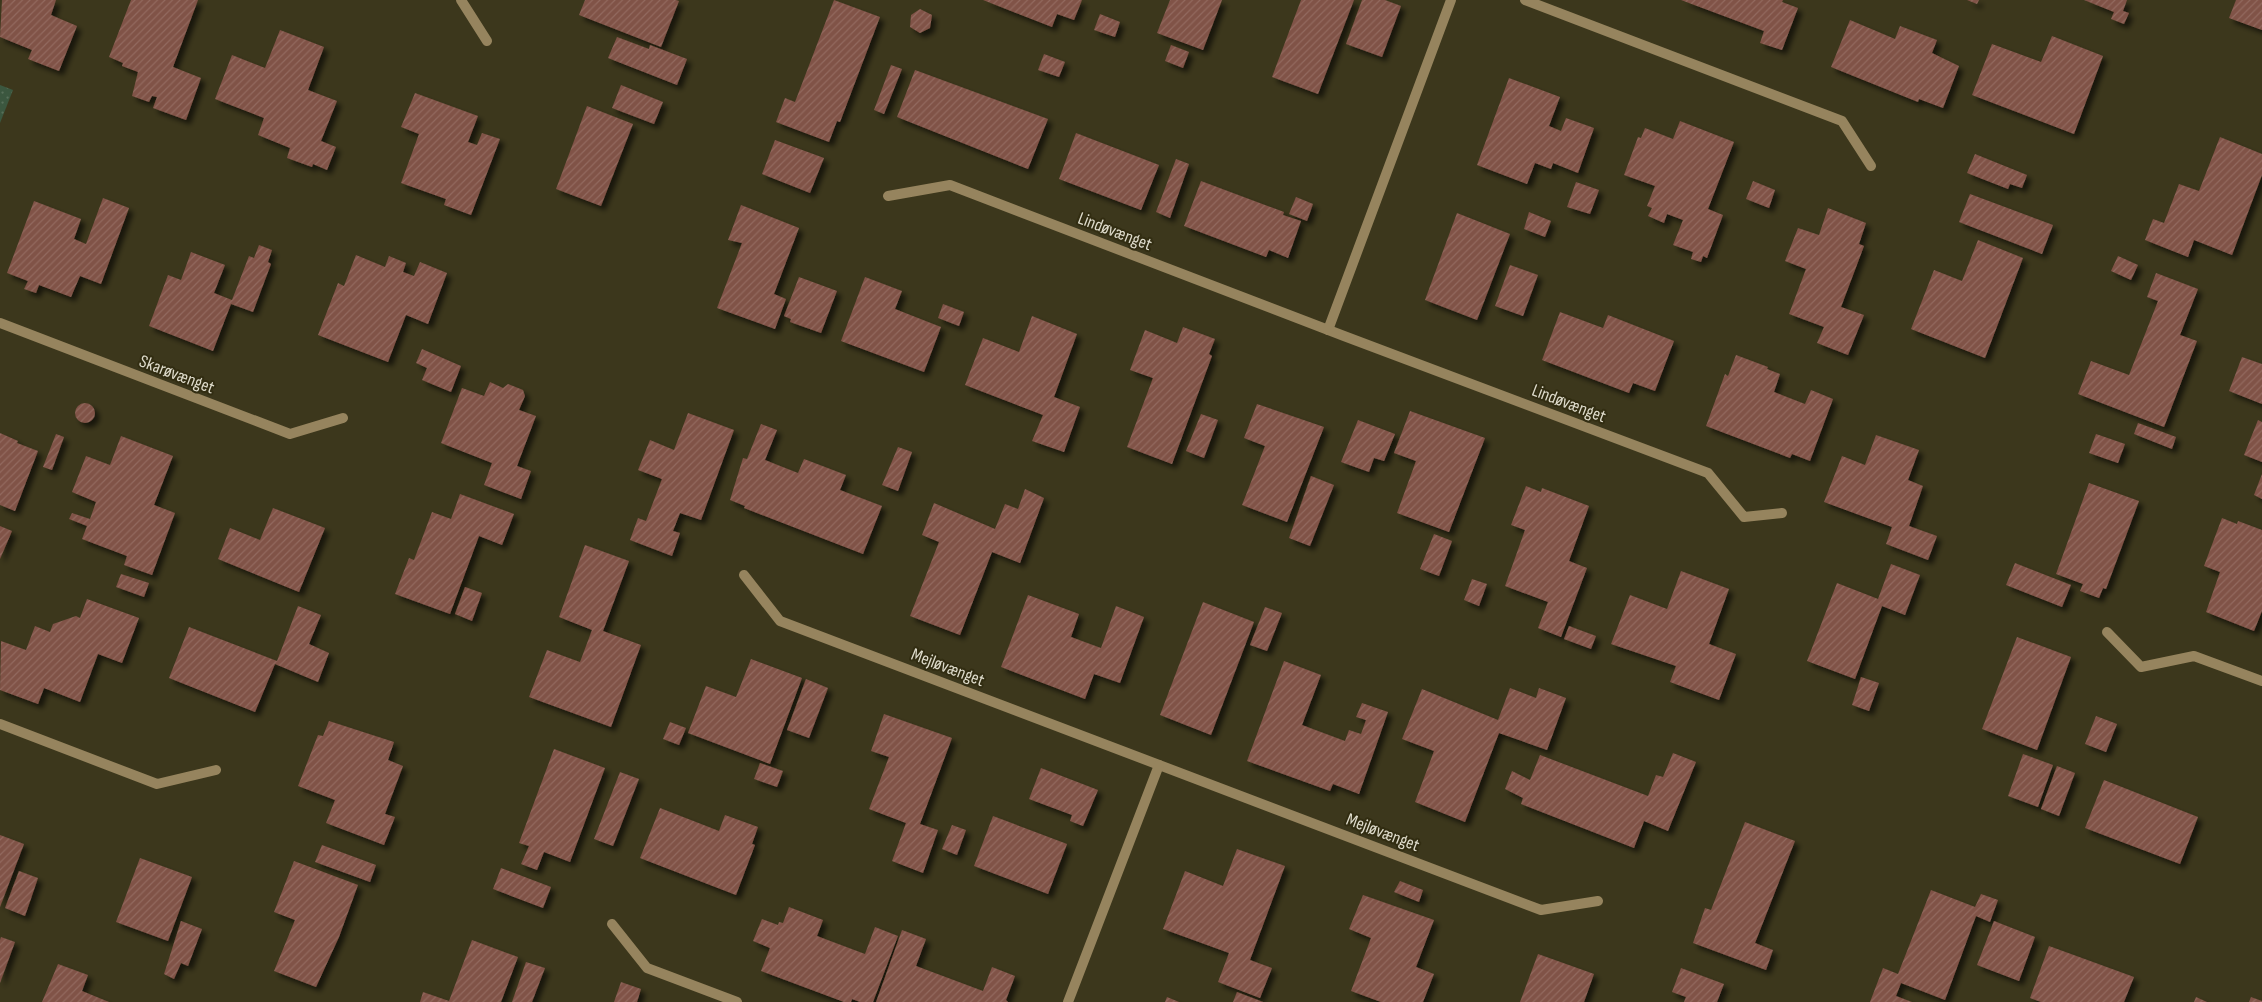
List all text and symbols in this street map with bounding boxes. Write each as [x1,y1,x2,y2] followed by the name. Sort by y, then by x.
[1075,208,1155,255] street label: Lindøvænget
[136,351,218,399] street label: Skarøvænget
[1529,380,1609,427] street label: Lindøvænget
[908,644,988,691] street label: Mejløvænget
[1343,809,1423,856] street label: Mejløvænget

